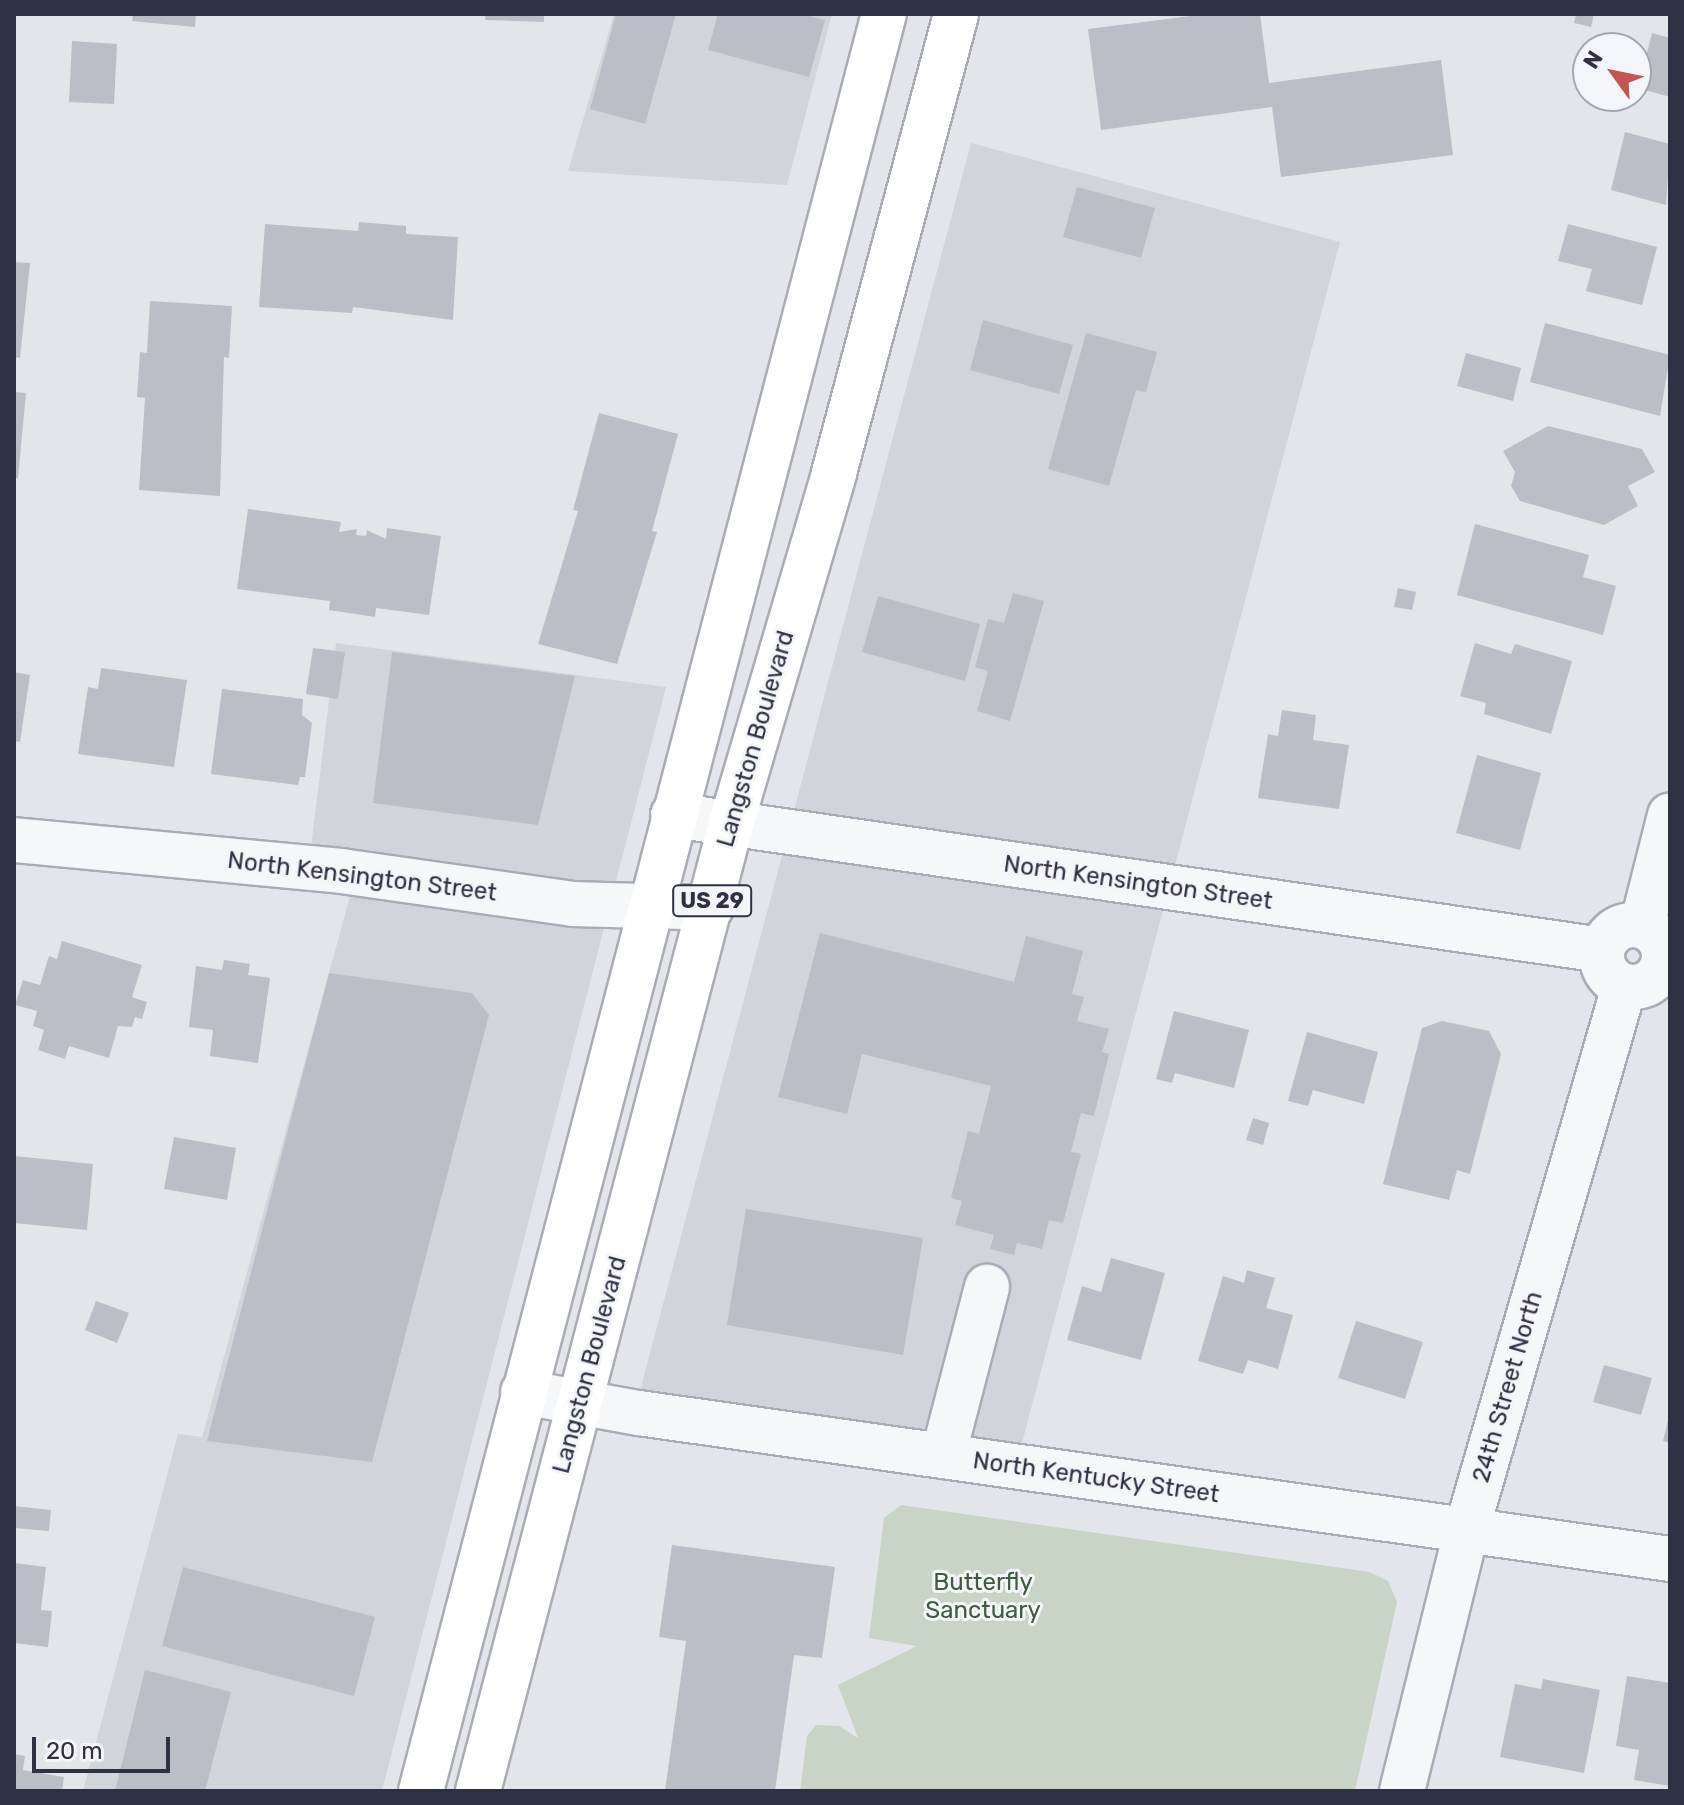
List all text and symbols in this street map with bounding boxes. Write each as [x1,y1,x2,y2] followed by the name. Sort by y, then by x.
[1572,32,1652,112] north arrow
[1577,46,1609,74] text: N
[711,627,801,851] street label: Langston Boulevard
[226,846,498,908] street label: North Kensington Street
[1002,850,1274,916] street label: North Kensington Street
[672,883,752,919] road number: US 29
[547,1253,633,1477] street label: Langston Boulevard
[1467,1288,1549,1486] street label: 24th Street North
[971,1446,1221,1510] street label: North Kentucky Street
[925,1569,1041,1625] park label: Butterfly Sanctuary
[36,1721,174,1771] scale bar
[46,1737,103,1765] text: 20 m

